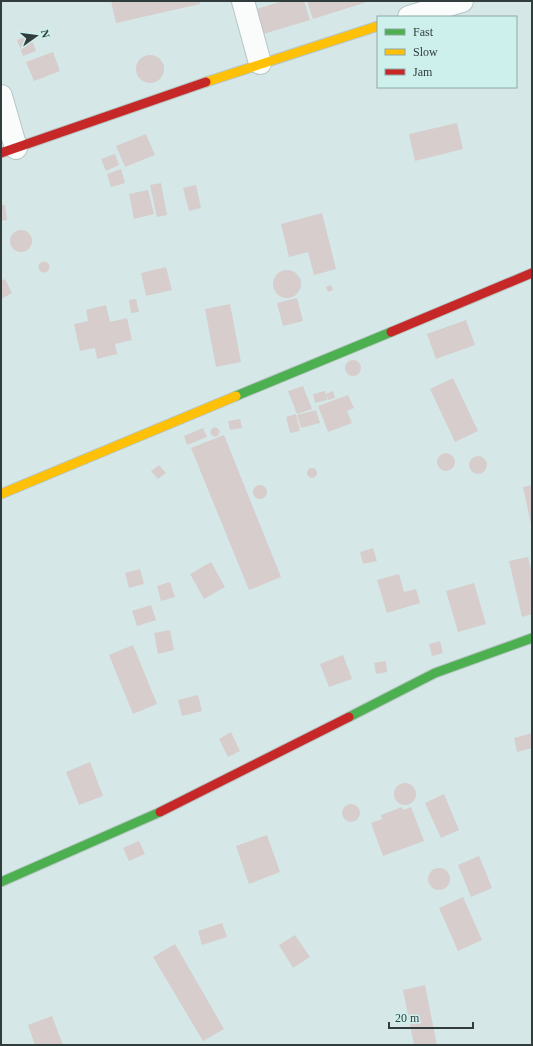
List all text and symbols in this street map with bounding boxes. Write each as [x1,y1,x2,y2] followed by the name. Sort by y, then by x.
[16,16,56,56] north arrow
[377,16,517,88] legend
[413,25,434,39] text: Fast
[39,28,52,39] text: N
[413,45,438,59] text: Slow
[413,65,433,79] text: Jam
[389,1004,473,1030] scale bar
[395,1011,420,1025] text: 20 m

